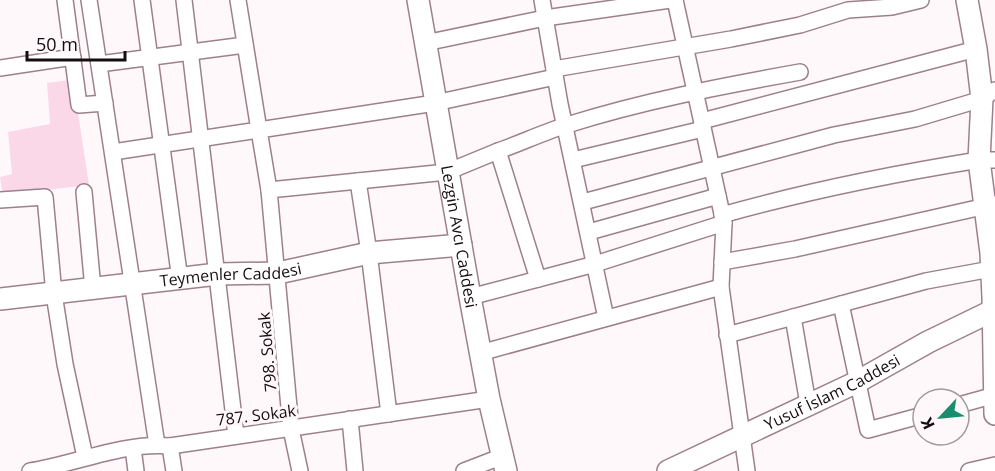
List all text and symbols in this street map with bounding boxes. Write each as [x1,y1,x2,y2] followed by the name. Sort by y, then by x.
[27,24,124,62] scale bar
[36,32,78,56] text: 50 m
[436,163,483,310] street label: Lezgin Avcı Caddesi
[159,257,304,292] street label: Teymenler Caddesi
[253,311,281,393] street label: 798. Sokak
[761,349,904,435] street label: Yusuf İslam Caddesi
[911,387,971,447] north arrow
[215,399,298,431] street label: 787. Sokak
[915,414,940,433] text: K

